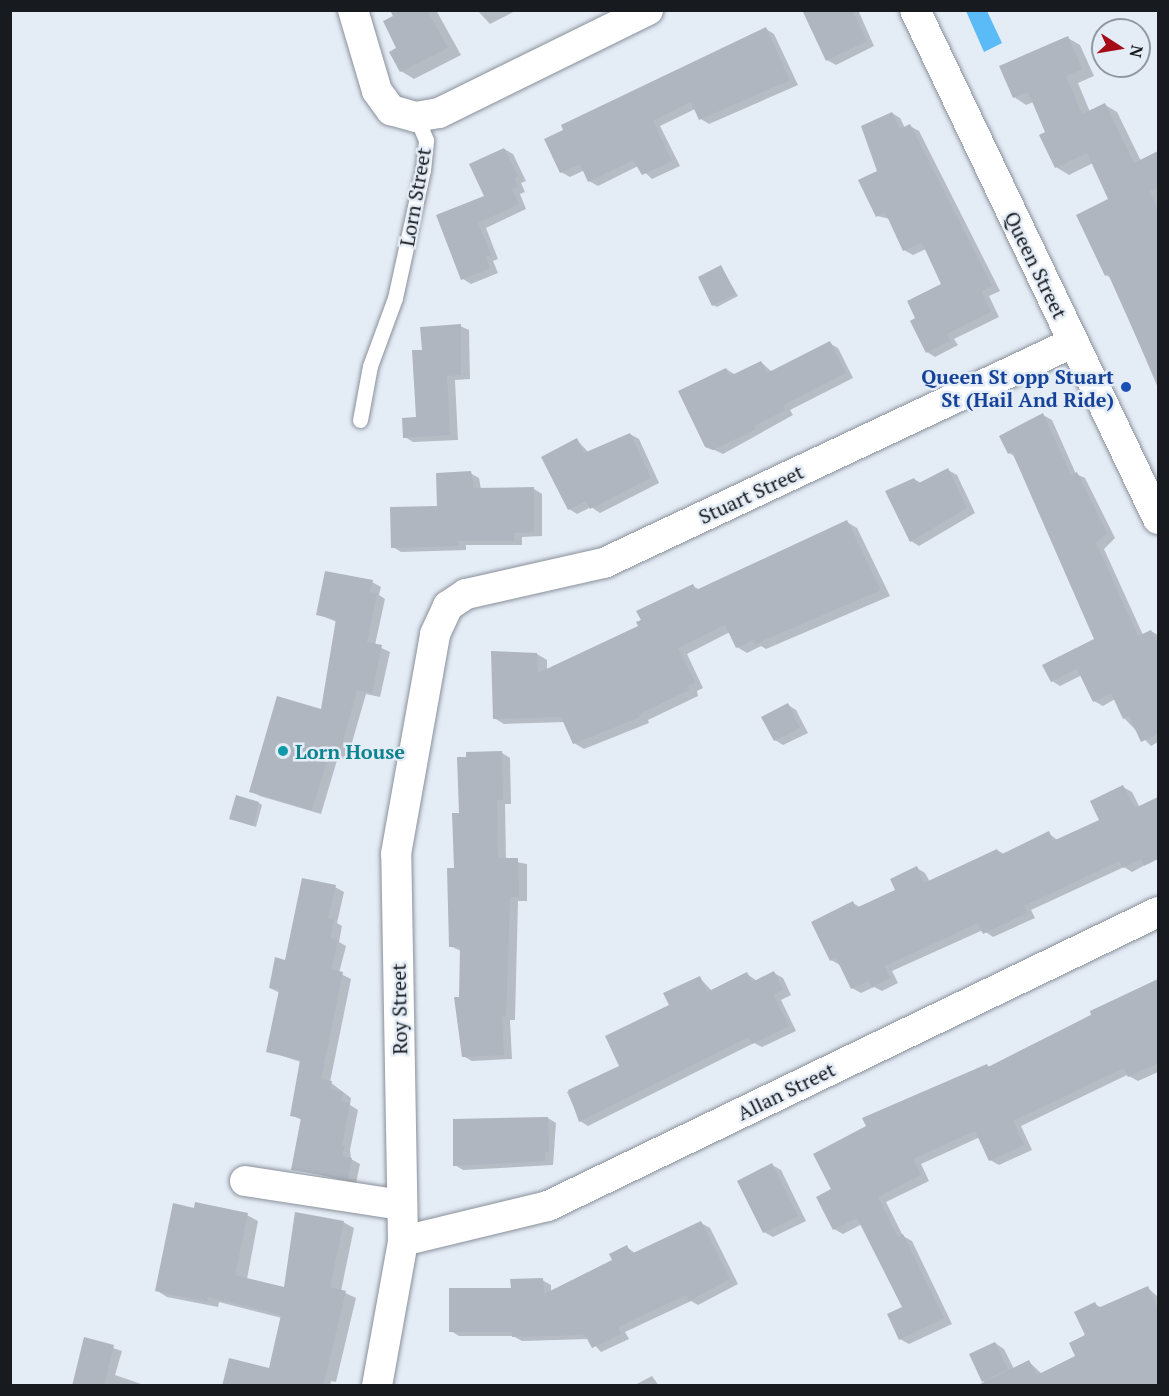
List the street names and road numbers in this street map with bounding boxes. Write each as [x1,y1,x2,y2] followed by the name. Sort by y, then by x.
[395,146,435,248] street label: Lorn Street
[1000,207,1072,323] street label: Queen Street
[695,459,807,529] street label: Stuart Street
[386,963,412,1055] street label: Roy Street
[733,1057,839,1125] street label: Allan Street

